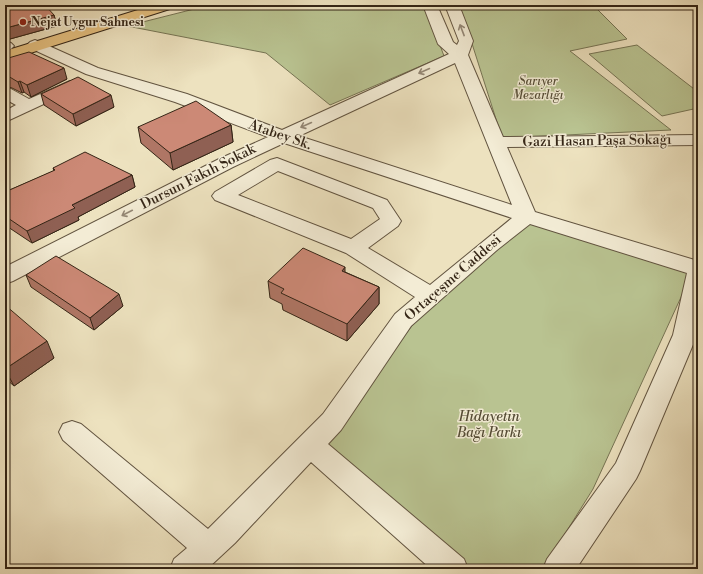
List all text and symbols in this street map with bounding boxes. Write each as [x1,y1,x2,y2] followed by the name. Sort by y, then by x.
[31,15,144,30] place label: Nejat Uygur Sahnesi
[18,17,28,27] marker: Nejat Uygur Sahnesi
[457,24,465,36] one-way arrow
[419,68,431,75] one-way arrow
[513,74,564,103] park label: Sarıyer Mezarlığı
[245,115,314,154] street label: Atabey Sk.
[300,122,312,129] one-way arrow
[522,131,672,151] street label: Gazi Hasan Paşa Sokağı
[137,140,259,214] street label: Dursun Fakıh Sokak
[121,210,133,218] one-way arrow
[401,231,505,325] street label: Ortaçeşme Caddesi
[456,408,522,442] park label: Hidayetin Bağı Parkı

